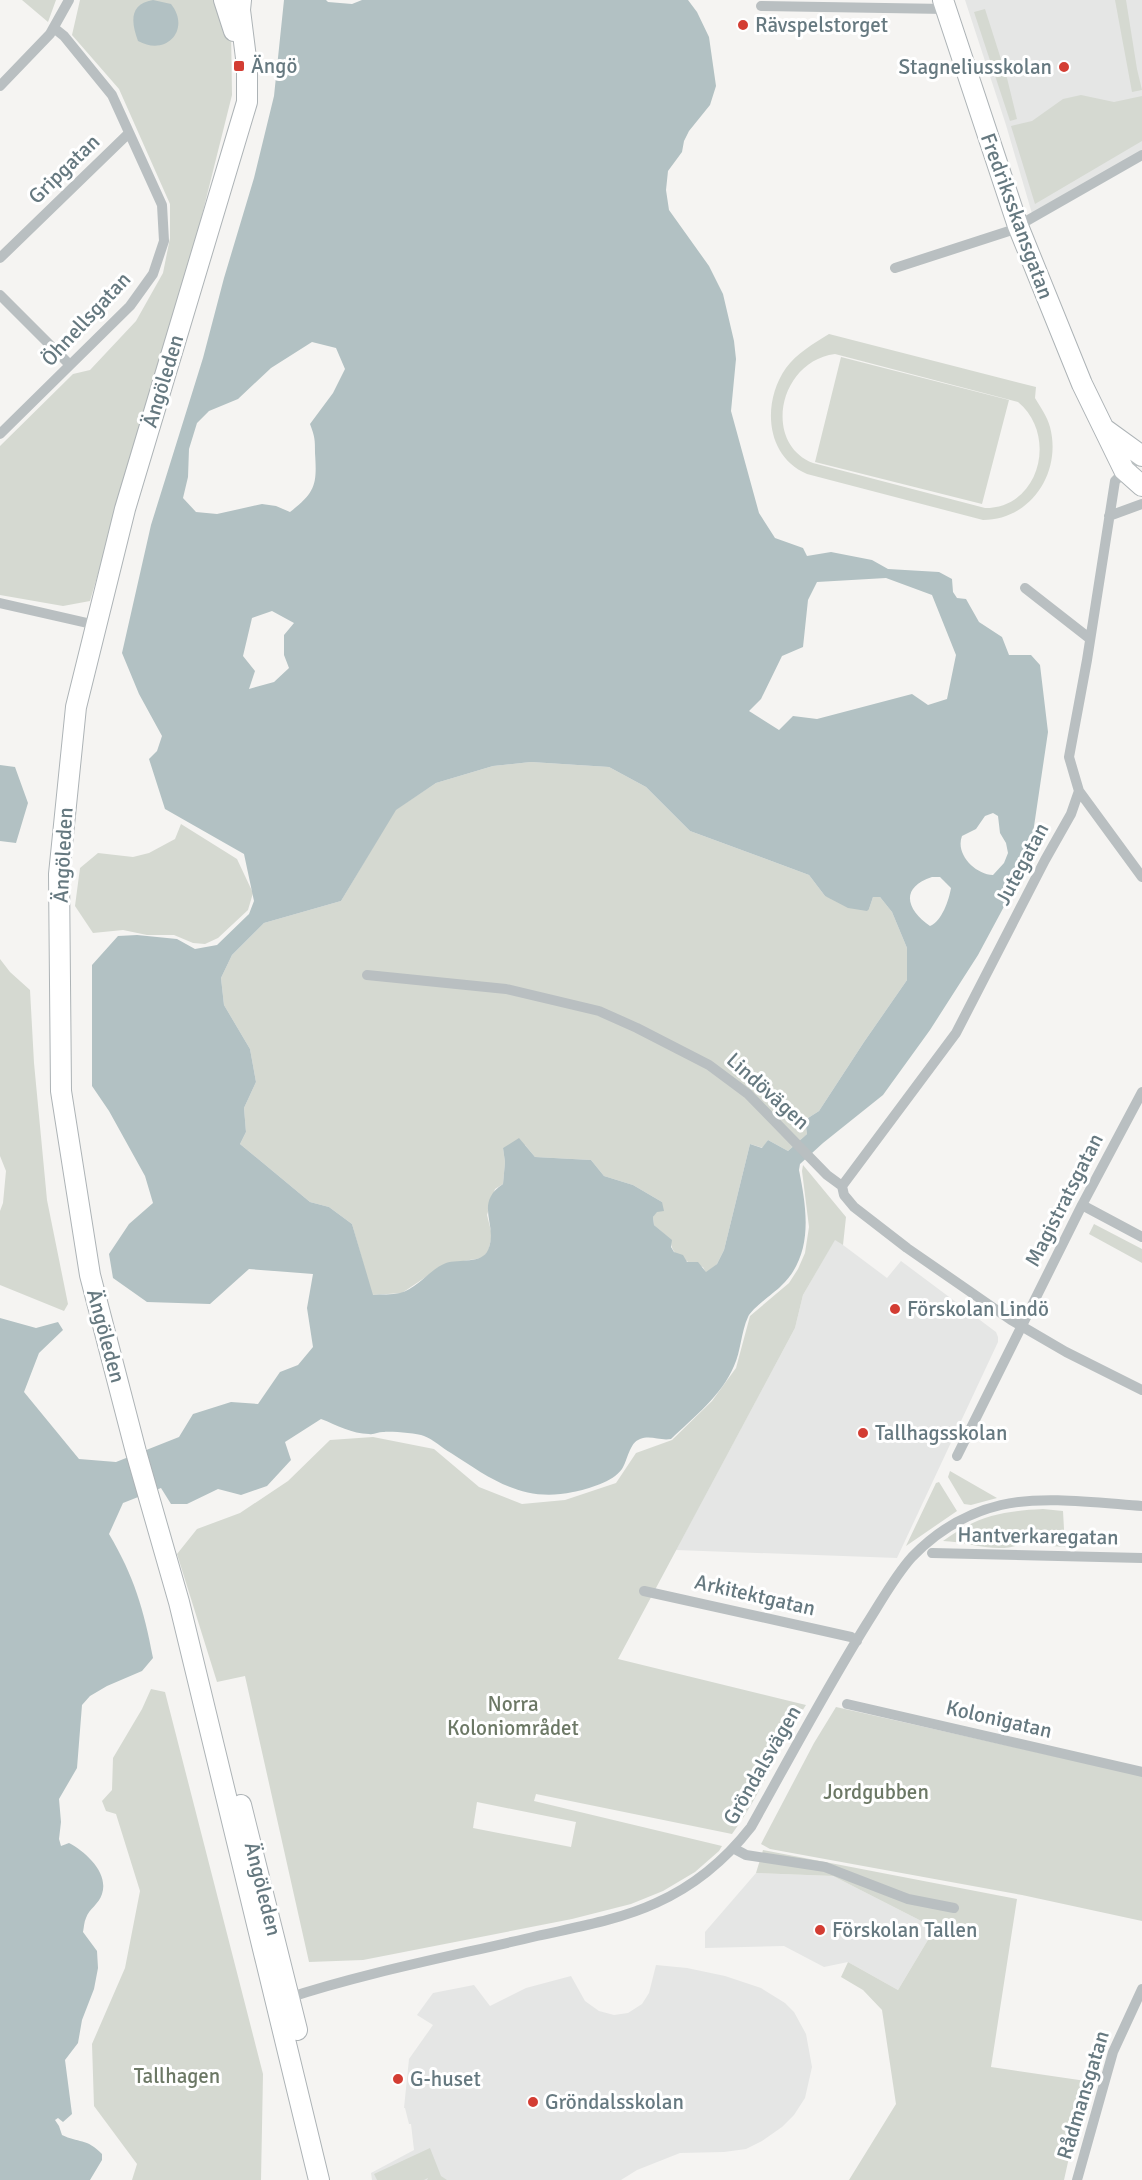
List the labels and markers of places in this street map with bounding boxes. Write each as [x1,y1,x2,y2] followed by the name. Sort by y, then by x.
[755,12,888,38] place label: Rävspelstorget
[736,18,750,32] marker: Rävspelstorget
[251,53,297,79] place label: Ängö
[898,54,1052,80] place label: Stagneliusskolan
[232,59,246,73] marker: Ängö
[1057,60,1071,74] marker: Stagneliusskolan
[907,1296,1049,1322] place label: Förskolan Lindö
[888,1302,902,1316] marker: Förskolan Lindö
[875,1420,1007,1446] place label: Tallhagsskolan
[856,1426,870,1440] marker: Tallhagsskolan
[832,1917,977,1943] place label: Förskolan Tallen
[813,1923,827,1937] marker: Förskolan Tallen
[410,2066,481,2092] place label: G-huset
[391,2072,405,2086] marker: G-huset
[545,2089,684,2115] place label: Gröndalsskolan
[526,2095,540,2109] marker: Gröndalsskolan

